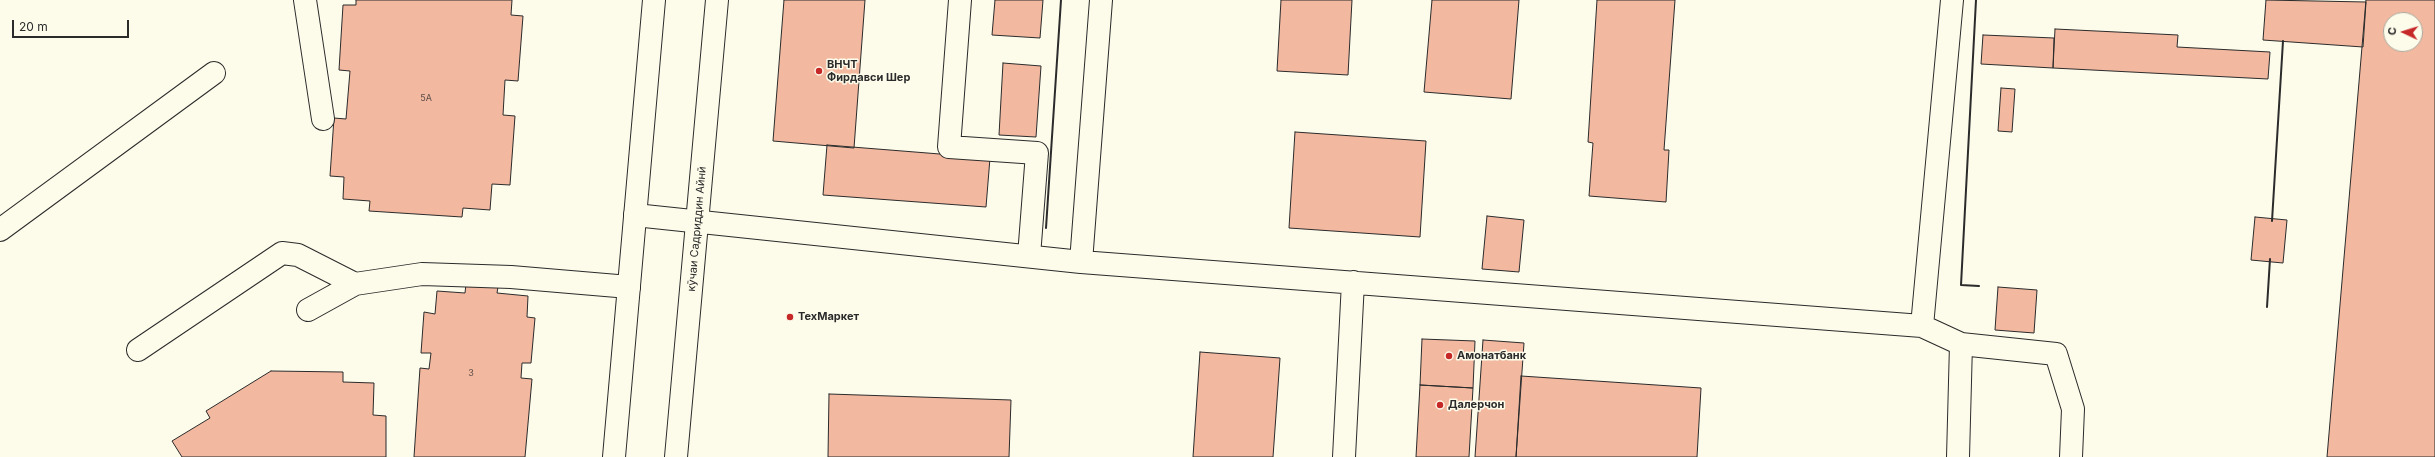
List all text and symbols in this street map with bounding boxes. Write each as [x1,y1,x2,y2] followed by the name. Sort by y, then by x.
[14,12,131,38] scale bar
[2383,12,2423,52] north arrow
[19,19,48,34] text: 20 m
[2385,27,2399,36] text: С
[827,58,910,84] place label: ВНЧТ Фирдавси Шер
[814,66,824,76] marker: ВНЧТ Фирдавси Шер
[420,93,432,103] house number: 5A
[685,166,709,292] street label: кӯчаи Садриддин Айнӣ
[798,310,859,324] place label: ТехМаркет
[785,312,795,322] marker: ТехМаркет
[1457,349,1526,363] place label: Амонатбанк
[1444,351,1454,361] marker: Амонатбанк
[468,368,474,378] house number: 3
[1448,398,1504,412] place label: Далерчон
[1435,400,1445,410] marker: Далерчон

